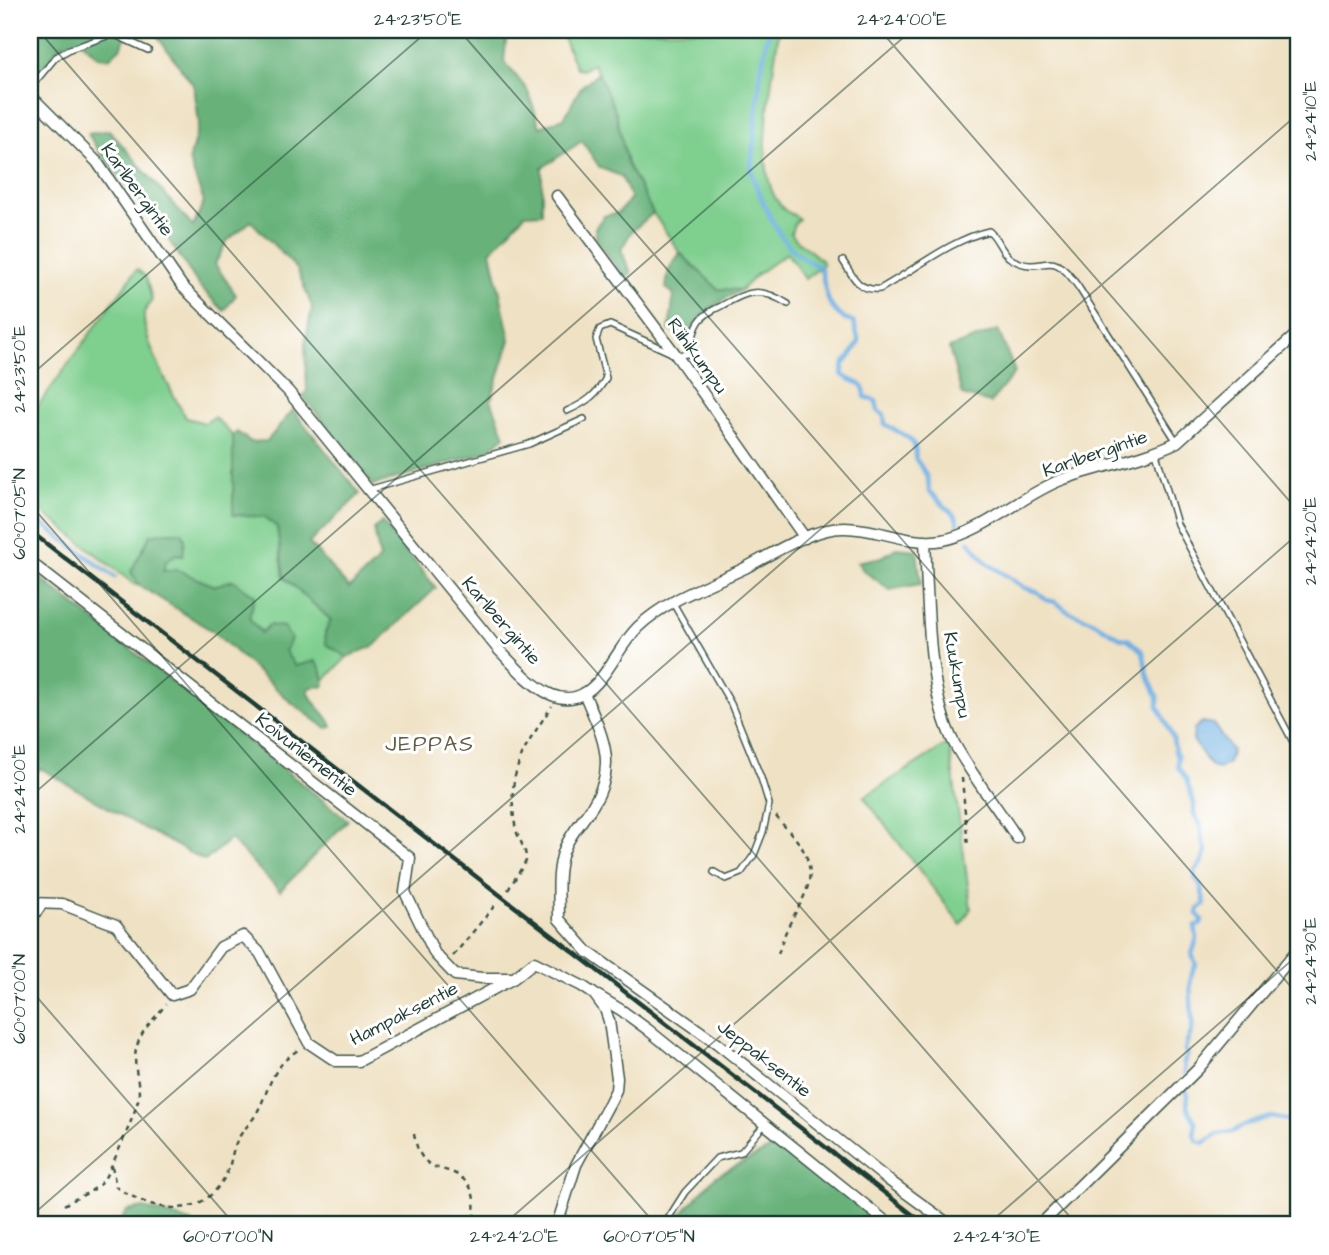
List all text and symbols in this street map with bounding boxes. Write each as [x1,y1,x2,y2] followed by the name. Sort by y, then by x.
[374,7,462,32] text: 24°23'50"E
[857,7,947,32] text: 24°24'00"E
[1298,80,1323,161] text: 24°24'10"E
[93,138,180,243] street label: Karlbergintie
[660,312,734,400] street label: Riihikumpu
[7,325,32,413] text: 24°23'50"E
[1039,423,1151,485] street label: Karlbergintie
[7,468,32,560] text: 60°07'05"N
[1298,496,1323,585] text: 24°24'20"E
[454,571,547,672] street label: Karlbergintie
[936,630,978,721] street label: Kuukumpu
[249,707,363,803] street label: Koivuniementie
[385,730,475,759] district label: JEPPAS
[7,744,32,834] text: 24°24'00"E
[1298,917,1323,1005] text: 24°24'30"E
[7,954,32,1044] text: 60°07'00"N
[345,975,463,1053] street label: Hampaksentie
[711,1014,817,1104] street label: Jeppaksentie
[183,1224,273,1249] text: 60°07'00"N
[470,1224,559,1249] text: 24°24'20"E
[603,1224,695,1249] text: 60°07'05"N
[953,1224,1041,1249] text: 24°24'30"E

